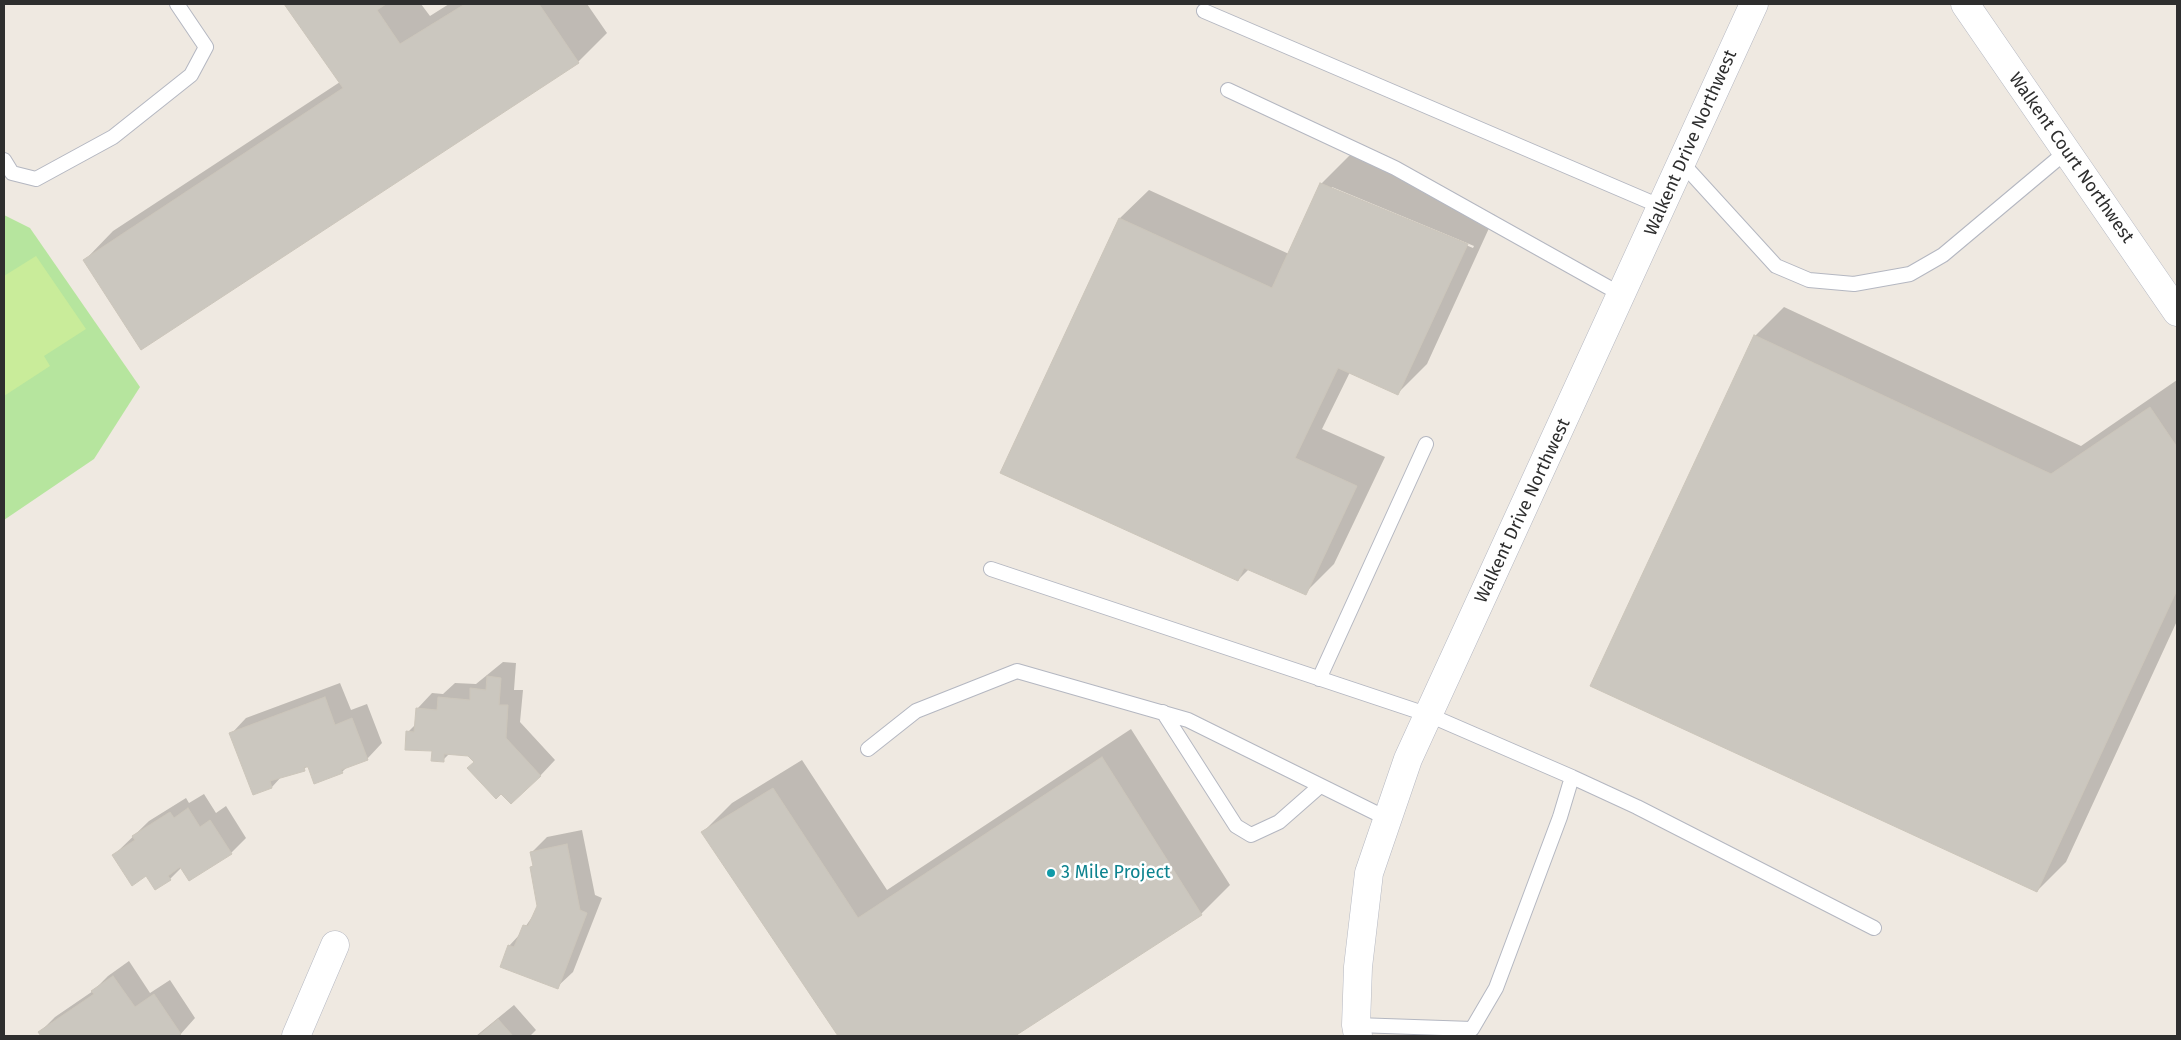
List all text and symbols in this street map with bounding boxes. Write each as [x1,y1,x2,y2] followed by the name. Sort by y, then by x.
[1640,47,1742,239] street label: Walkent Drive Northwest
[2004,69,2138,247] street label: Walkent Court Northwest
[1471,415,1575,607] street label: Walkent Drive Northwest
[1061,862,1171,884] place label: 3 Mile Project
[1045,867,1057,879] marker: 3 Mile Project

